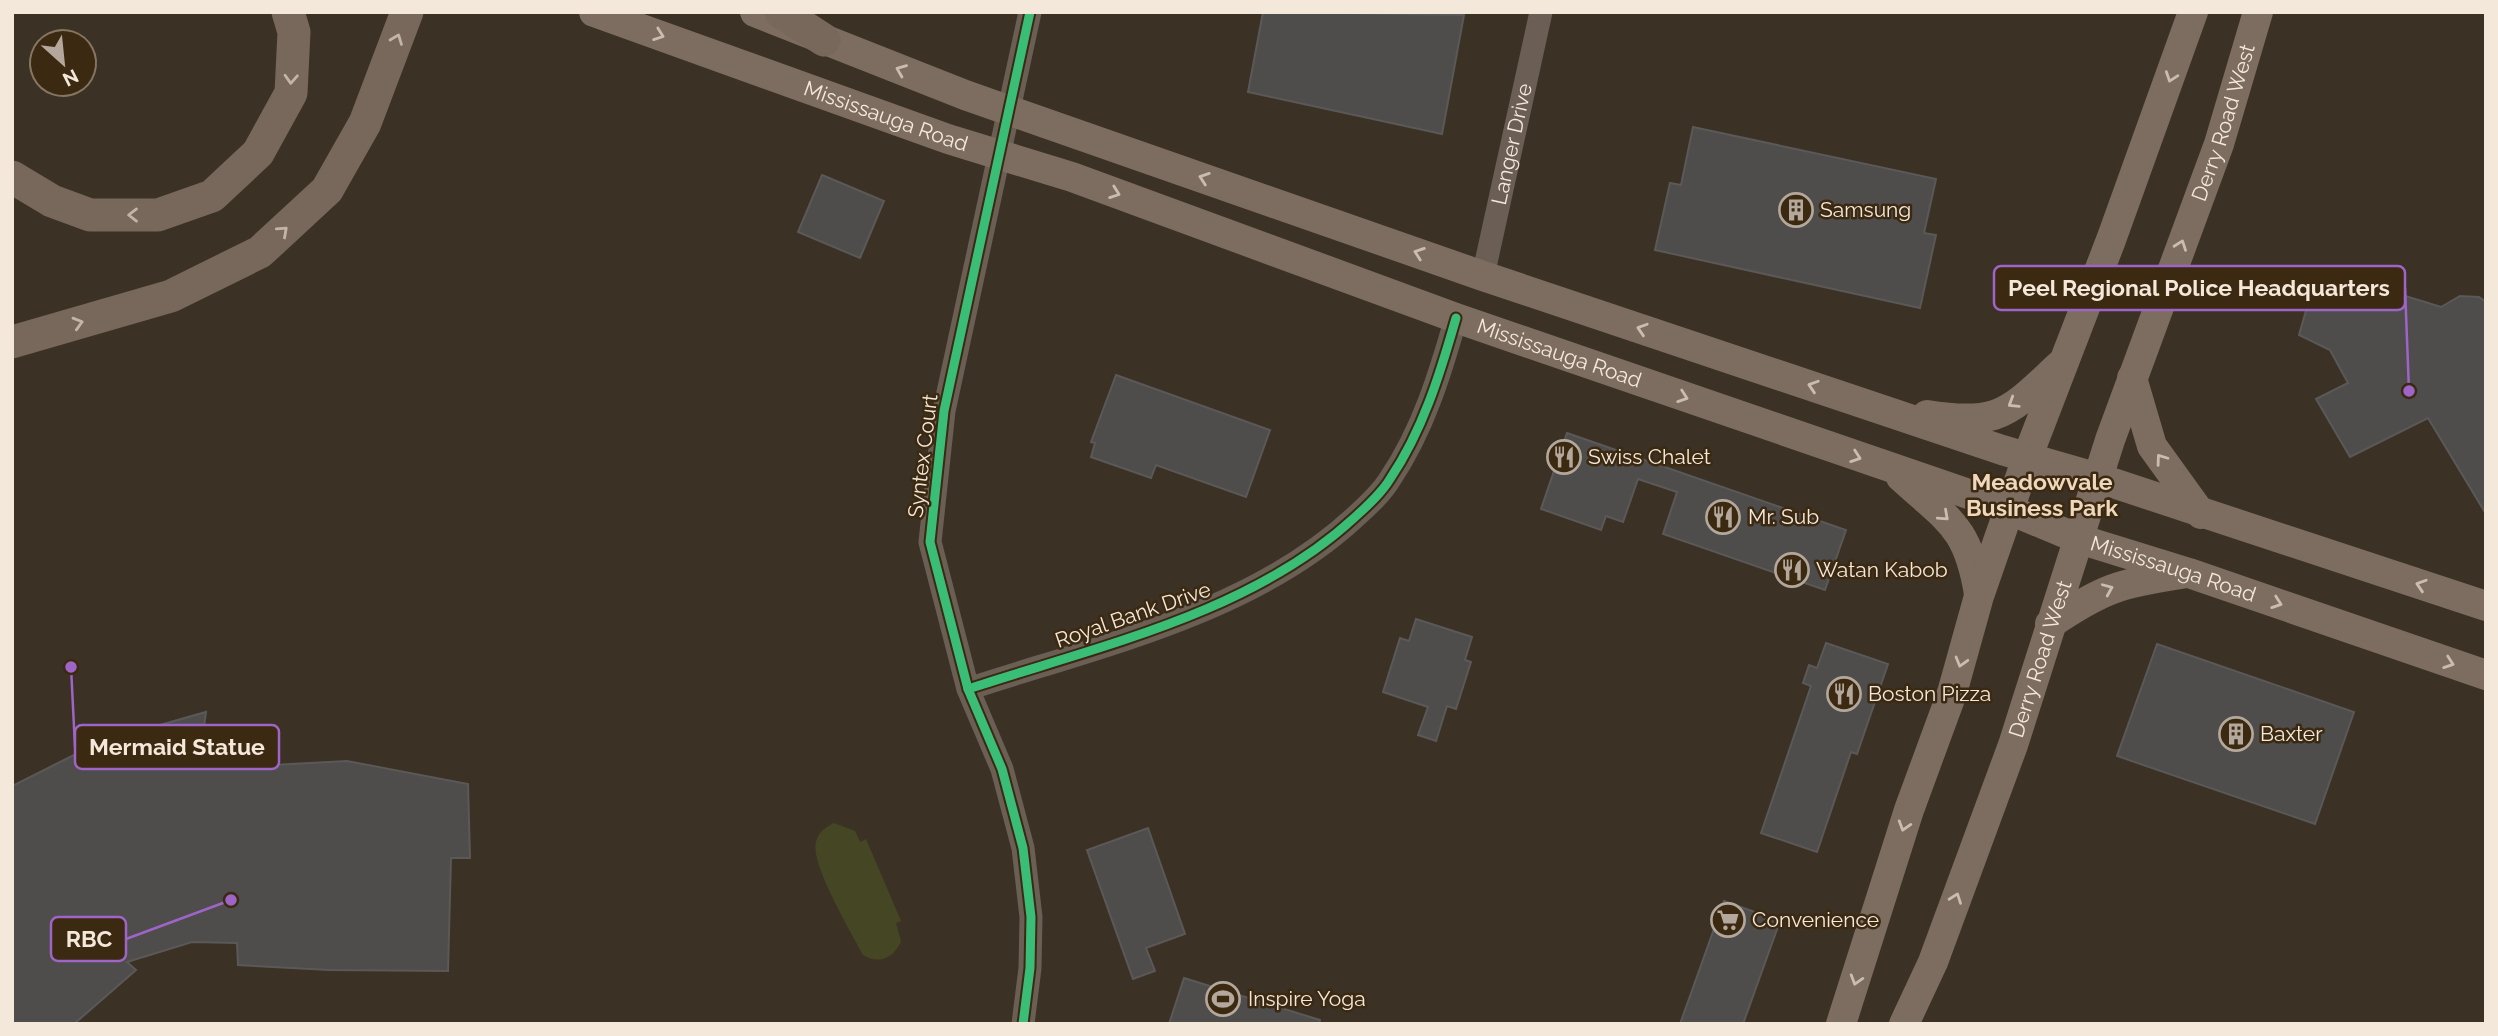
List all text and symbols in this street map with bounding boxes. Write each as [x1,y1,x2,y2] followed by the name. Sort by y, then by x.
[652,27,664,41] one-way arrow
[28,28,98,98] north arrow
[388,33,402,45] one-way arrow
[2186,41,2260,204] street label: Derry Road West
[896,64,908,78] one-way arrow
[59,65,82,91] text: N
[2165,70,2179,82] one-way arrow
[284,74,299,85] one-way arrow
[801,75,971,156] street label: Mississauga Road
[1486,81,1537,207] street label: Langer Drive
[1199,172,1211,186] one-way arrow
[1109,185,1121,199] one-way arrow
[1777,191,1815,229] building icon: Samsung
[1820,197,1911,222] place label: Samsung
[127,207,138,223] one-way arrow
[275,227,288,239] one-way arrow
[2173,239,2187,251] one-way arrow
[1413,247,1425,261] one-way arrow
[1994,266,2405,310] callout: Peel Regional Police Headquarters
[2008,274,2390,301] text: Peel Regional Police Headquarters
[1474,313,1645,393] street label: Mississauga Road
[72,317,84,332] one-way arrow
[1636,323,1649,337] one-way arrow
[1808,379,1820,394] one-way arrow
[1676,388,1688,402] one-way arrow
[903,393,942,519] street label: Syntex Court
[2007,395,2020,408] one-way arrow
[1545,438,1583,476] restaurant icon: Swiss Chalet
[1588,444,1711,469] place label: Swiss Chalet
[1850,449,1862,463] one-way arrow
[2157,454,2169,467] one-way arrow
[1966,468,2118,521] district label: Meadowvale Business Park
[1704,498,1742,536] restaurant icon: Mr. Sub
[1748,504,1819,529] place label: Mr. Sub
[1936,507,1949,520] one-way arrow
[2088,530,2259,607] street label: Mississauga Road
[1773,551,1811,589] restaurant icon: Watan Kabob
[1816,557,1948,582] place label: Watan Kabob
[1052,576,1214,653] street label: Royal Bank Drive
[2003,577,2077,740] street label: Derry Road West
[2415,579,2427,593] one-way arrow
[2102,584,2114,598] one-way arrow
[2271,595,2283,609] one-way arrow
[2442,655,2454,669] one-way arrow
[1955,656,1969,668] one-way arrow
[1825,675,1863,713] restaurant icon: Boston Pizza
[1868,681,1991,706] place label: Boston Pizza
[2217,715,2255,753] building icon: Baxter
[2260,721,2323,746] place label: Baxter
[75,725,279,769] callout: Mermaid Statue
[89,733,265,760] text: Mermaid Statue
[1897,820,1912,832] one-way arrow
[1948,892,1962,904] one-way arrow
[1709,901,1747,939] supermarket icon: Convenience
[1752,907,1879,932] place label: Convenience
[51,917,126,961] callout: RBC
[66,925,113,952] text: RBC
[1850,974,1865,986] one-way arrow
[1204,980,1242,1018] sports icon: Inspire Yoga
[1248,986,1366,1011] place label: Inspire Yoga

